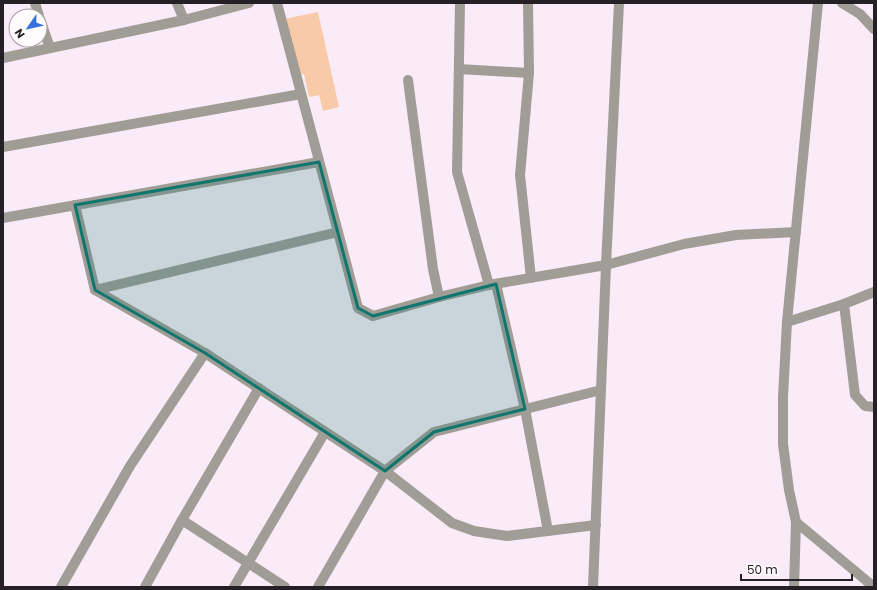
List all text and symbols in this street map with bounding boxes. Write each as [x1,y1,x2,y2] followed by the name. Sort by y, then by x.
[8,8,48,48] north arrow
[11,26,29,41] text: N
[741,556,852,582] scale bar
[747,561,778,578] text: 50 m

